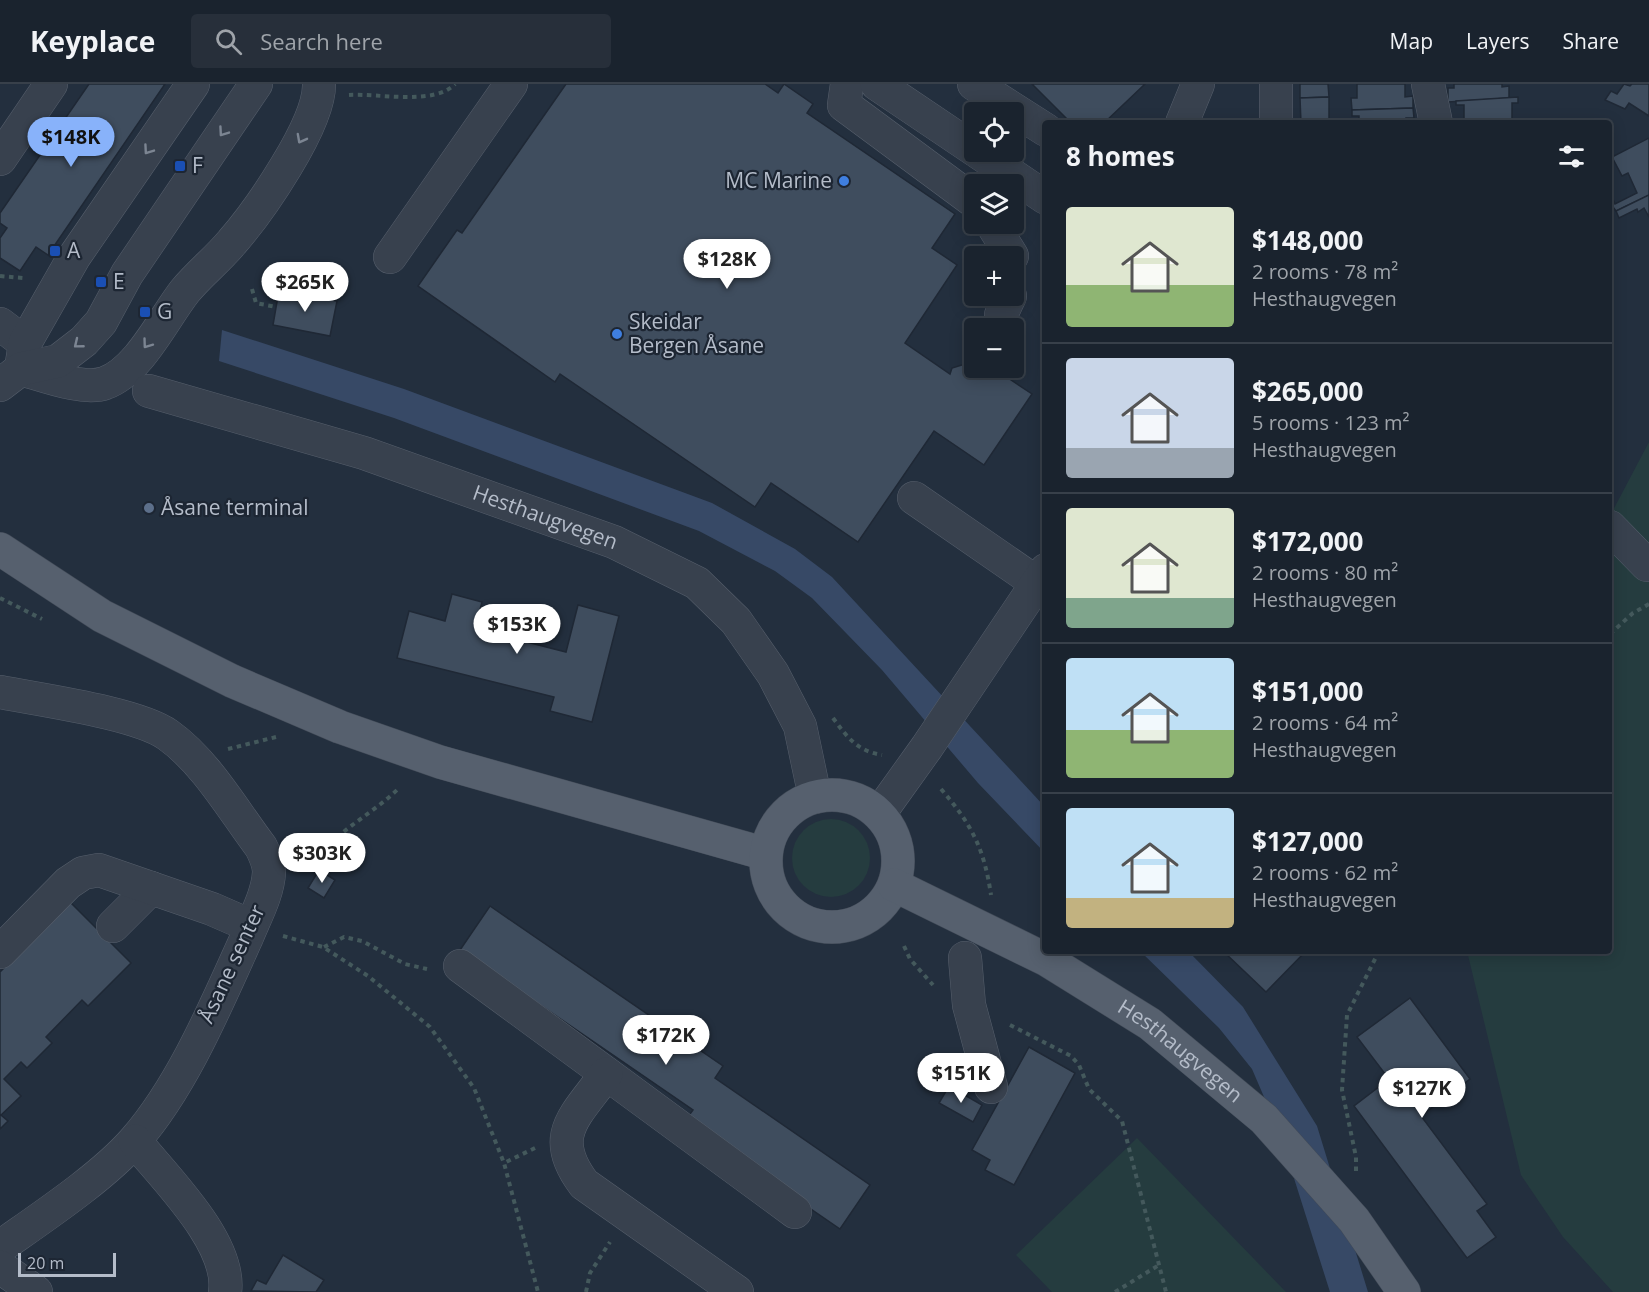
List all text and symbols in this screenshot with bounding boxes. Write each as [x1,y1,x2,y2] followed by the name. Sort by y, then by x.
[191,14,611,68] search box
[30,22,155,60] text: Keyplace
[212,25,245,58] icon: search
[260,26,383,56] text: Search here
[1390,27,1433,55] text: Map
[1466,27,1530,55] text: Layers
[1563,27,1619,55] text: Share
[964,102,1024,378] map controls
[964,102,1024,162] button: locate
[29,117,113,168] pin: $148K
[41,123,101,150] text: $148K
[219,125,230,136] one-way arrow
[297,133,309,144] one-way arrow
[1066,138,1175,174] text: 8 homes
[1555,140,1588,173] icon: filters
[144,143,155,154] one-way arrow
[192,151,203,179] place label: F
[173,159,187,173] marker: F
[725,166,832,194] place label: MC Marine
[837,174,851,188] marker: MC Marine
[964,174,1024,234] button: layers
[1252,222,1363,258] text: $148,000
[1114,231,1186,303] icon: home
[67,236,81,264] place label: A
[685,239,769,290] pin: $128K
[48,244,62,258] marker: A
[697,245,757,272] text: $128K
[964,246,1024,306] button: +
[1252,258,1398,285] text: 2 rooms · 78 m²
[263,262,347,313] pin: $265K
[113,267,125,295] place label: E
[275,268,335,295] text: $265K
[94,275,108,289] marker: E
[1252,285,1397,312] text: Hesthaugvegen
[157,297,172,325] place label: G
[138,305,152,319] marker: G
[629,307,764,359] place label: Skeidar Bergen Åsane
[964,318,1024,378] button: −
[610,327,624,341] marker: Skeidar Bergen Åsane
[74,337,85,348] one-way arrow
[143,338,154,349] one-way arrow
[1252,373,1363,409] text: $265,000
[1114,382,1186,454] icon: home
[1252,409,1410,436] text: 5 rooms · 123 m²
[1252,436,1397,463] text: Hesthaugvegen
[469,478,622,555] street label: Hesthaugvegen
[161,493,309,521] place label: Åsane terminal
[142,501,156,515] marker: Åsane terminal
[1252,523,1363,559] text: $172,000
[1114,532,1186,604] icon: home
[1252,559,1398,586] text: 2 rooms · 80 m²
[1252,586,1397,613] text: Hesthaugvegen
[475,604,559,655] pin: $153K
[487,610,547,637] text: $153K
[1252,673,1363,709] text: $151,000
[1114,682,1186,754] icon: home
[1252,709,1398,736] text: 2 rooms · 64 m²
[1252,736,1397,763] text: Hesthaugvegen
[1252,823,1363,859] text: $127,000
[1114,832,1186,904] icon: home
[280,833,364,884] pin: $303K
[292,839,352,866] text: $303K
[1252,859,1398,886] text: 2 rooms · 62 m²
[1252,886,1397,913] text: Hesthaugvegen
[191,899,271,1027] street label: Åsane senter
[1113,992,1249,1108] street label: Hesthaugvegen
[624,1015,708,1066] pin: $172K
[636,1021,696,1048] text: $172K
[919,1053,1003,1104] pin: $151K
[931,1059,991,1086] text: $151K
[1380,1068,1464,1119] pin: $127K
[1392,1074,1452,1101] text: $127K
[18,1250,116,1278] scale bar
[27,1252,64,1274] text: 20 m

